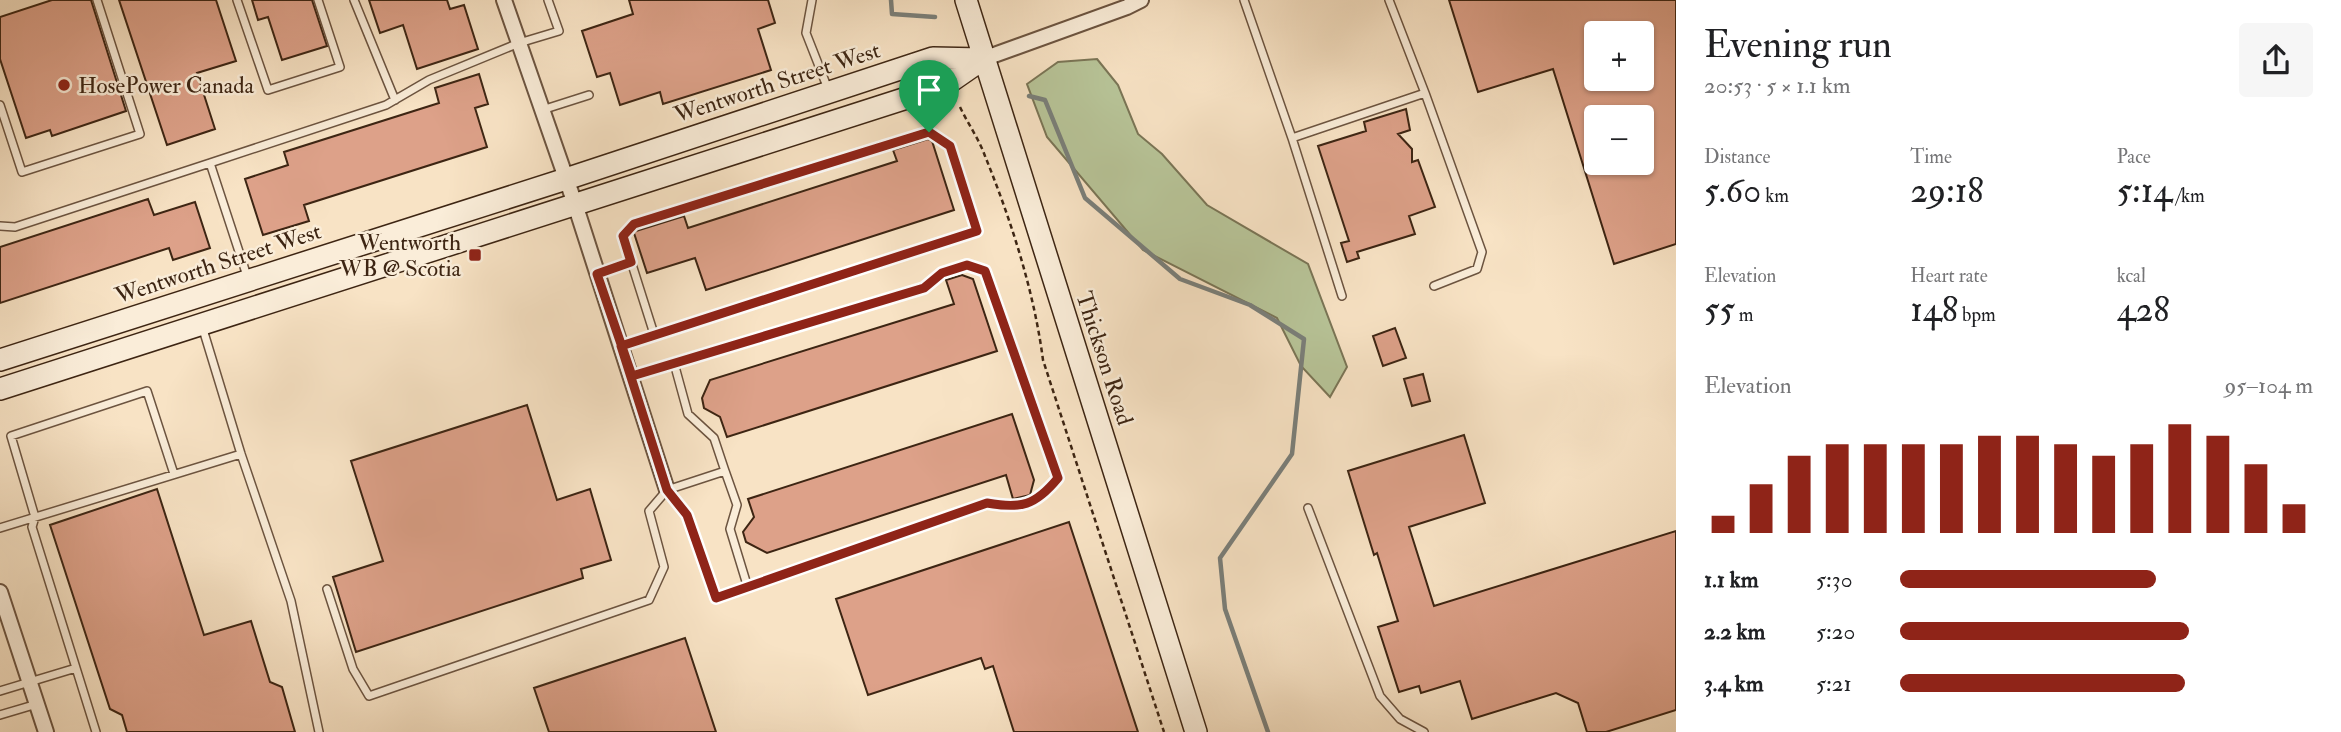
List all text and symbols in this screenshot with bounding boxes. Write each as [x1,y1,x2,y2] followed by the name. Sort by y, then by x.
[1584,21,1654,175] map controls
[1584,21,1654,91] button: +
[1704,21,1892,69] text: Evening run
[2239,23,2313,97] button: share
[670,36,884,130] street label: Wentworth Street West
[899,60,959,132] pin
[78,71,255,100] place label: HosePower Canada
[910,71,948,109] icon: arrive
[1704,71,1851,100] text: 20:53 · 5 × 1.1 km
[56,77,72,93] marker: HosePower Canada
[1584,105,1654,175] button: −
[1704,145,1770,169] text: Distance
[1910,145,1952,169] text: Time
[2117,145,2151,169] text: Pace
[1704,169,1761,213] text: 5.60
[1910,169,1984,213] text: 29:18
[2117,169,2172,213] text: 5:14
[1761,184,1789,208] text: km
[2172,184,2205,208] text: /km
[111,217,325,311] street label: Wentworth Street West
[338,228,462,283] place label: Wentworth WB @ Scotia
[467,247,483,263] marker: Wentworth WB @ Scotia
[1704,264,1776,288] text: Elevation
[1910,264,1988,288] text: Heart rate
[2117,264,2146,288] text: kcal
[1069,288,1140,429] street label: Thickson Road
[1704,288,1735,332] text: 55
[1910,288,1958,332] text: 148
[2117,288,2170,332] text: 428
[1735,303,1754,327] text: m
[1958,303,1996,327] text: bpm
[1704,371,1792,400] text: Elevation
[2225,371,2313,400] text: 95–104 m
[1704,565,1759,594] text: 1.1 km
[1816,565,1852,594] text: 5:30
[1704,617,1765,646] text: 2.2 km
[1816,617,1855,646] text: 5:20
[1704,669,1764,698] text: 3.4 km
[1816,669,1852,698] text: 5:21

